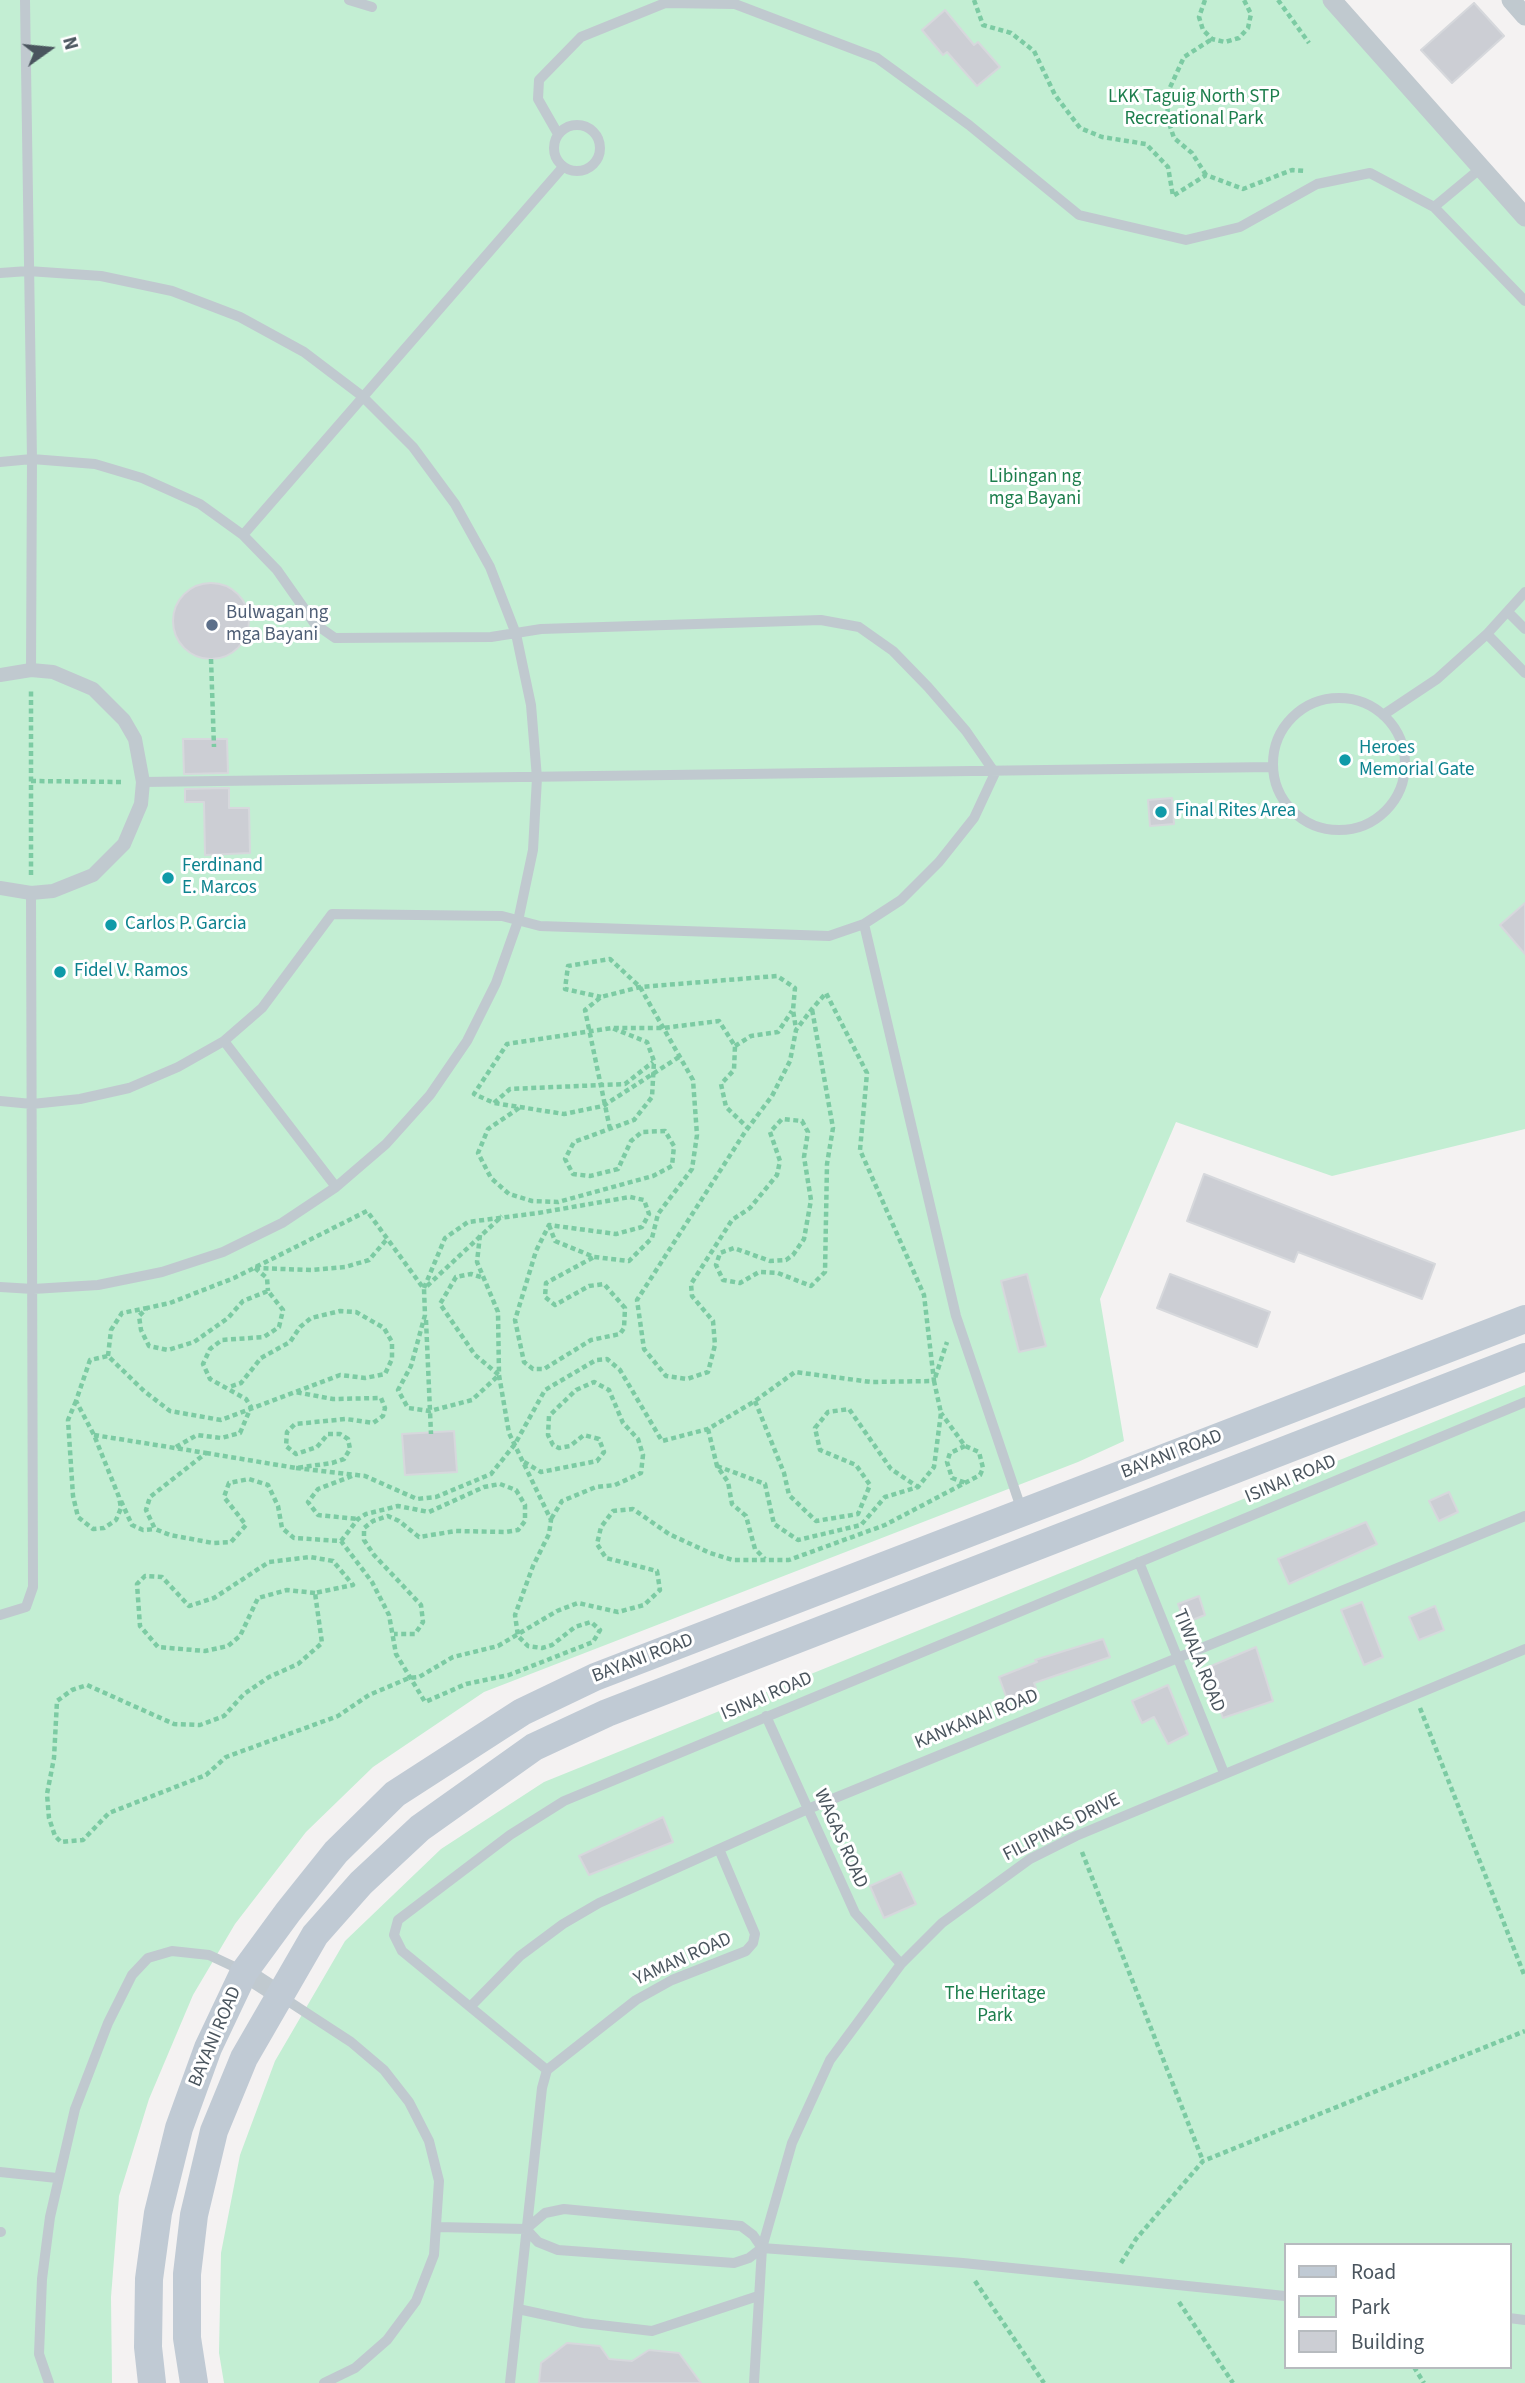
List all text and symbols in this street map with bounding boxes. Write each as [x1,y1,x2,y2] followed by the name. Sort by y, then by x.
[14,14,84,84] north arrow
[55,34,84,53] text: N
[1108,87,1280,131] park label: LKK Taguig North STP Recreational Park
[989,467,1081,511] park label: Libingan ng mga Bayani
[226,603,328,647] place label: Bulwagan ng mga Bayani
[204,617,220,633] marker: Bulwagan ng mga Bayani
[1359,738,1474,782] place label: Heroes Memorial Gate
[1337,752,1353,768] marker: Heroes Memorial Gate
[1175,801,1296,823] place label: Final Rites Area
[1153,804,1169,820] marker: Final Rites Area
[182,856,263,900] place label: Ferdinand E. Marcos
[160,870,176,886] marker: Ferdinand E. Marcos
[125,914,247,936] place label: Carlos P. Garcia
[103,917,119,933] marker: Carlos P. Garcia
[74,961,188,983] place label: Fidel V. Ramos
[52,964,68,980] marker: Fidel V. Ramos
[1118,1425,1226,1485] street label: BAYANI ROAD
[1242,1451,1340,1509] street label: ISINAI ROAD
[1167,1606,1229,1716] street label: TIWALA ROAD
[589,1629,697,1689] street label: BAYANI ROAD
[718,1668,816,1726] street label: ISINAI ROAD
[912,1685,1042,1755] street label: KANKANAI ROAD
[808,1786,872,1892] street label: WAGAS ROAD
[1000,1789,1124,1867] street label: FILIPINAS DRIVE
[631,1928,735,1992] street label: YAMAN ROAD
[185,1983,247,2091] street label: BAYANI ROAD
[944,1984,1046,2028] park label: The Heritage Park
[1284,2243,1511,2369] legend
[1351,2257,1396,2287] text: Road
[1351,2292,1390,2322] text: Park
[1351,2327,1424,2357] text: Building

